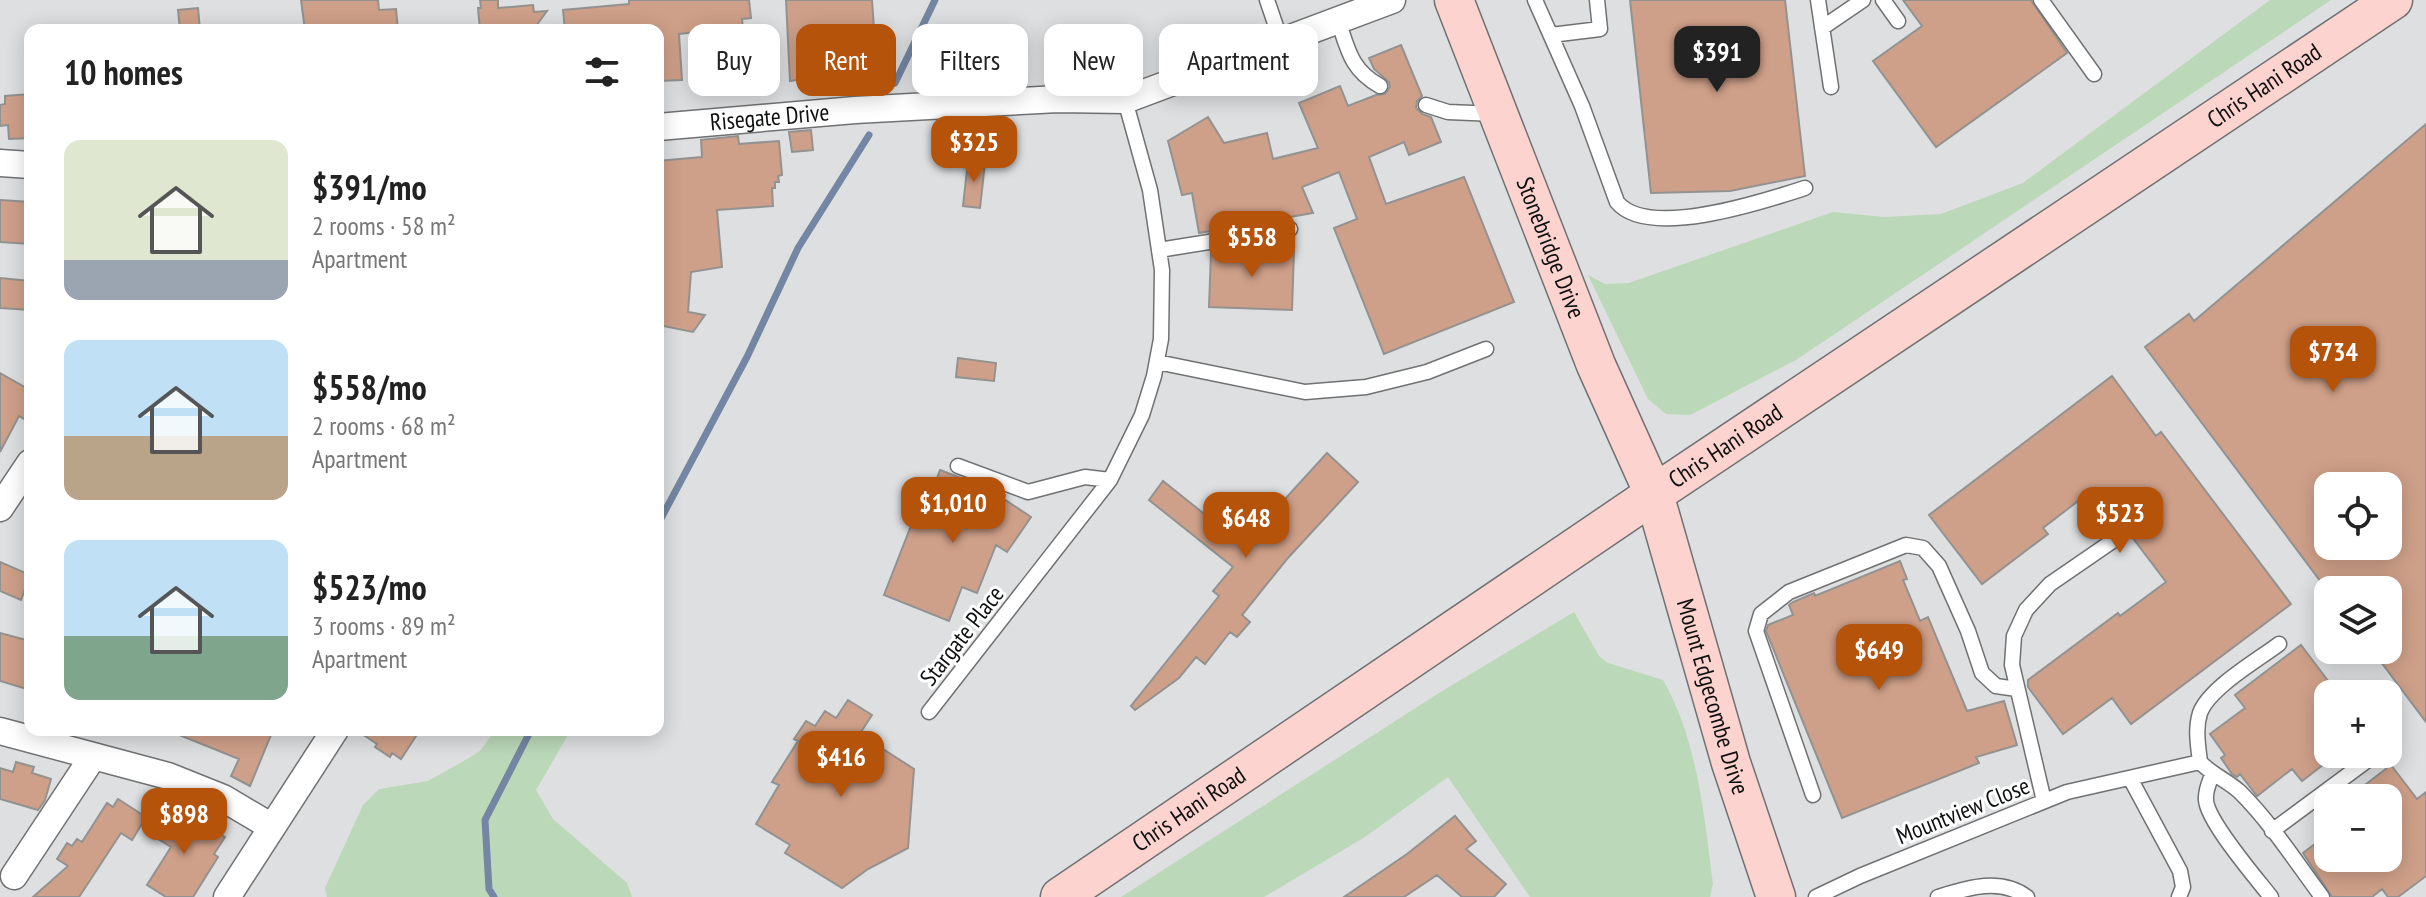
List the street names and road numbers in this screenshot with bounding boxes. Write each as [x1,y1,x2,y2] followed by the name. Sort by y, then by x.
[2201,36,2327,135] street label: Chris Hani Road
[709,96,830,137] street label: Risegate Drive
[1509,173,1592,323] street label: Stonebridge Drive
[1662,396,1788,495] street label: Chris Hani Road
[913,579,1010,692] street label: Stargate Place
[1670,595,1756,798] street label: Mount Edgecombe Drive
[1126,759,1252,859] street label: Chris Hani Road
[1892,770,2034,851] street label: Mountview Close

